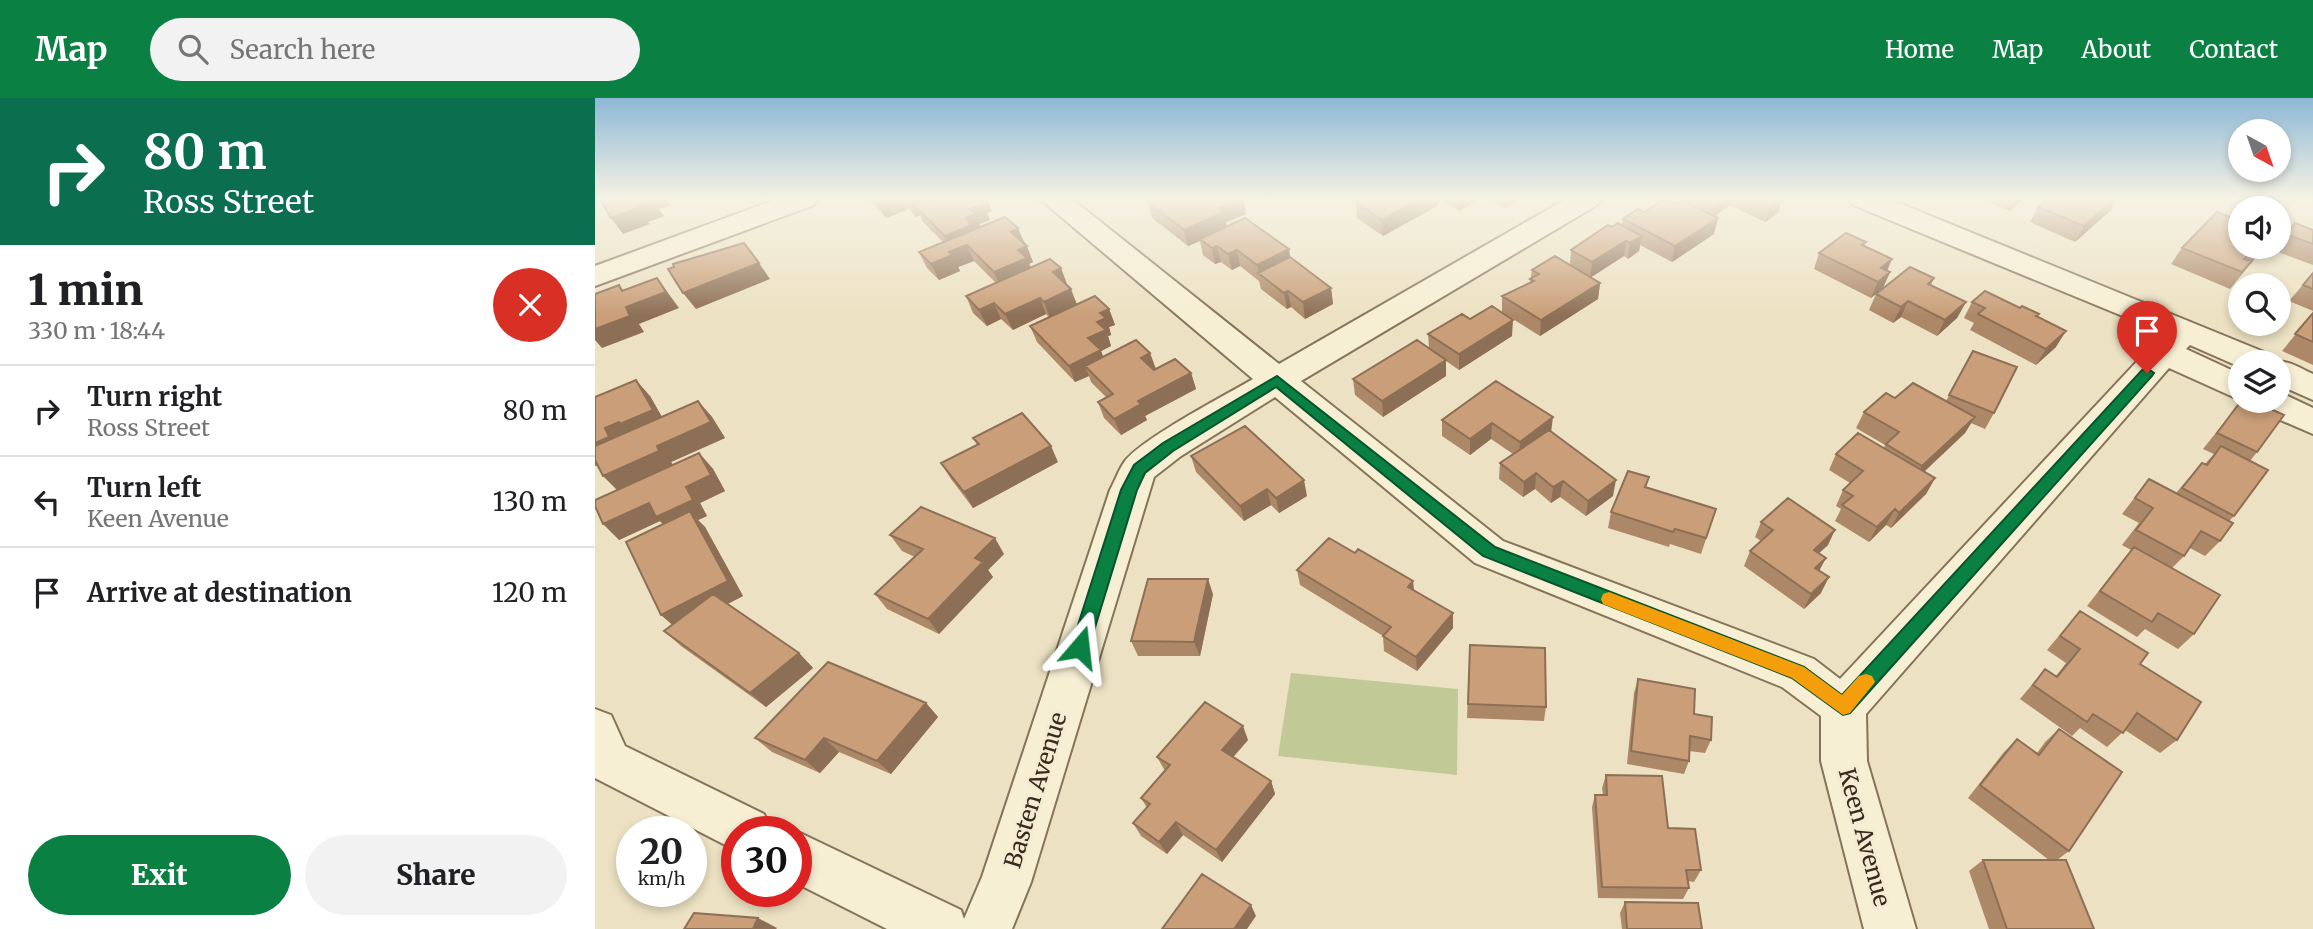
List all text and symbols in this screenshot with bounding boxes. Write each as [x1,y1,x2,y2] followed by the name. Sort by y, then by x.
[150,18,640,81] search box
[35,29,108,70] text: Map
[174,30,212,68] icon: search
[230,33,375,66] text: Search here
[1885,34,1954,65] text: Home
[1992,34,2043,65] text: Map
[2081,34,2151,65] text: About
[2189,34,2278,65] text: Contact
[2228,119,2291,182] north arrow
[2228,119,2291,413] map controls
[143,121,266,182] text: 80 m
[28,126,119,217] icon: right
[143,182,314,222] text: Ross Street
[2228,196,2291,259] button: sound
[28,264,143,316] text: 1 min
[493,268,567,342] button: close
[2228,273,2291,336] button: search
[2117,301,2177,373] pin
[2128,312,2166,350] icon: arrive
[28,316,165,345] text: 330 m · 18:44
[2228,350,2291,413] button: layers
[87,380,222,413] text: Turn right
[28,392,66,430] icon: right
[503,394,567,427] text: 80 m
[87,413,210,442] text: Ross Street
[87,471,201,504] text: Turn left
[28,483,66,521] icon: left
[493,485,567,518] text: 130 m
[87,504,229,533] text: Keen Avenue
[28,574,66,612] icon: arrive
[87,576,352,609] text: Arrive at destination
[492,576,567,609] text: 120 m
[1043,610,1117,684] position arrow
[998,708,1072,872] street label: Basten Avenue
[1833,765,1897,909] street label: Keen Avenue
[721,816,812,907] speed limit sign: 30
[640,830,683,874] text: 20
[28,835,291,915] button: Exit
[305,835,567,915] button: Share
[638,867,685,890] text: km/h

